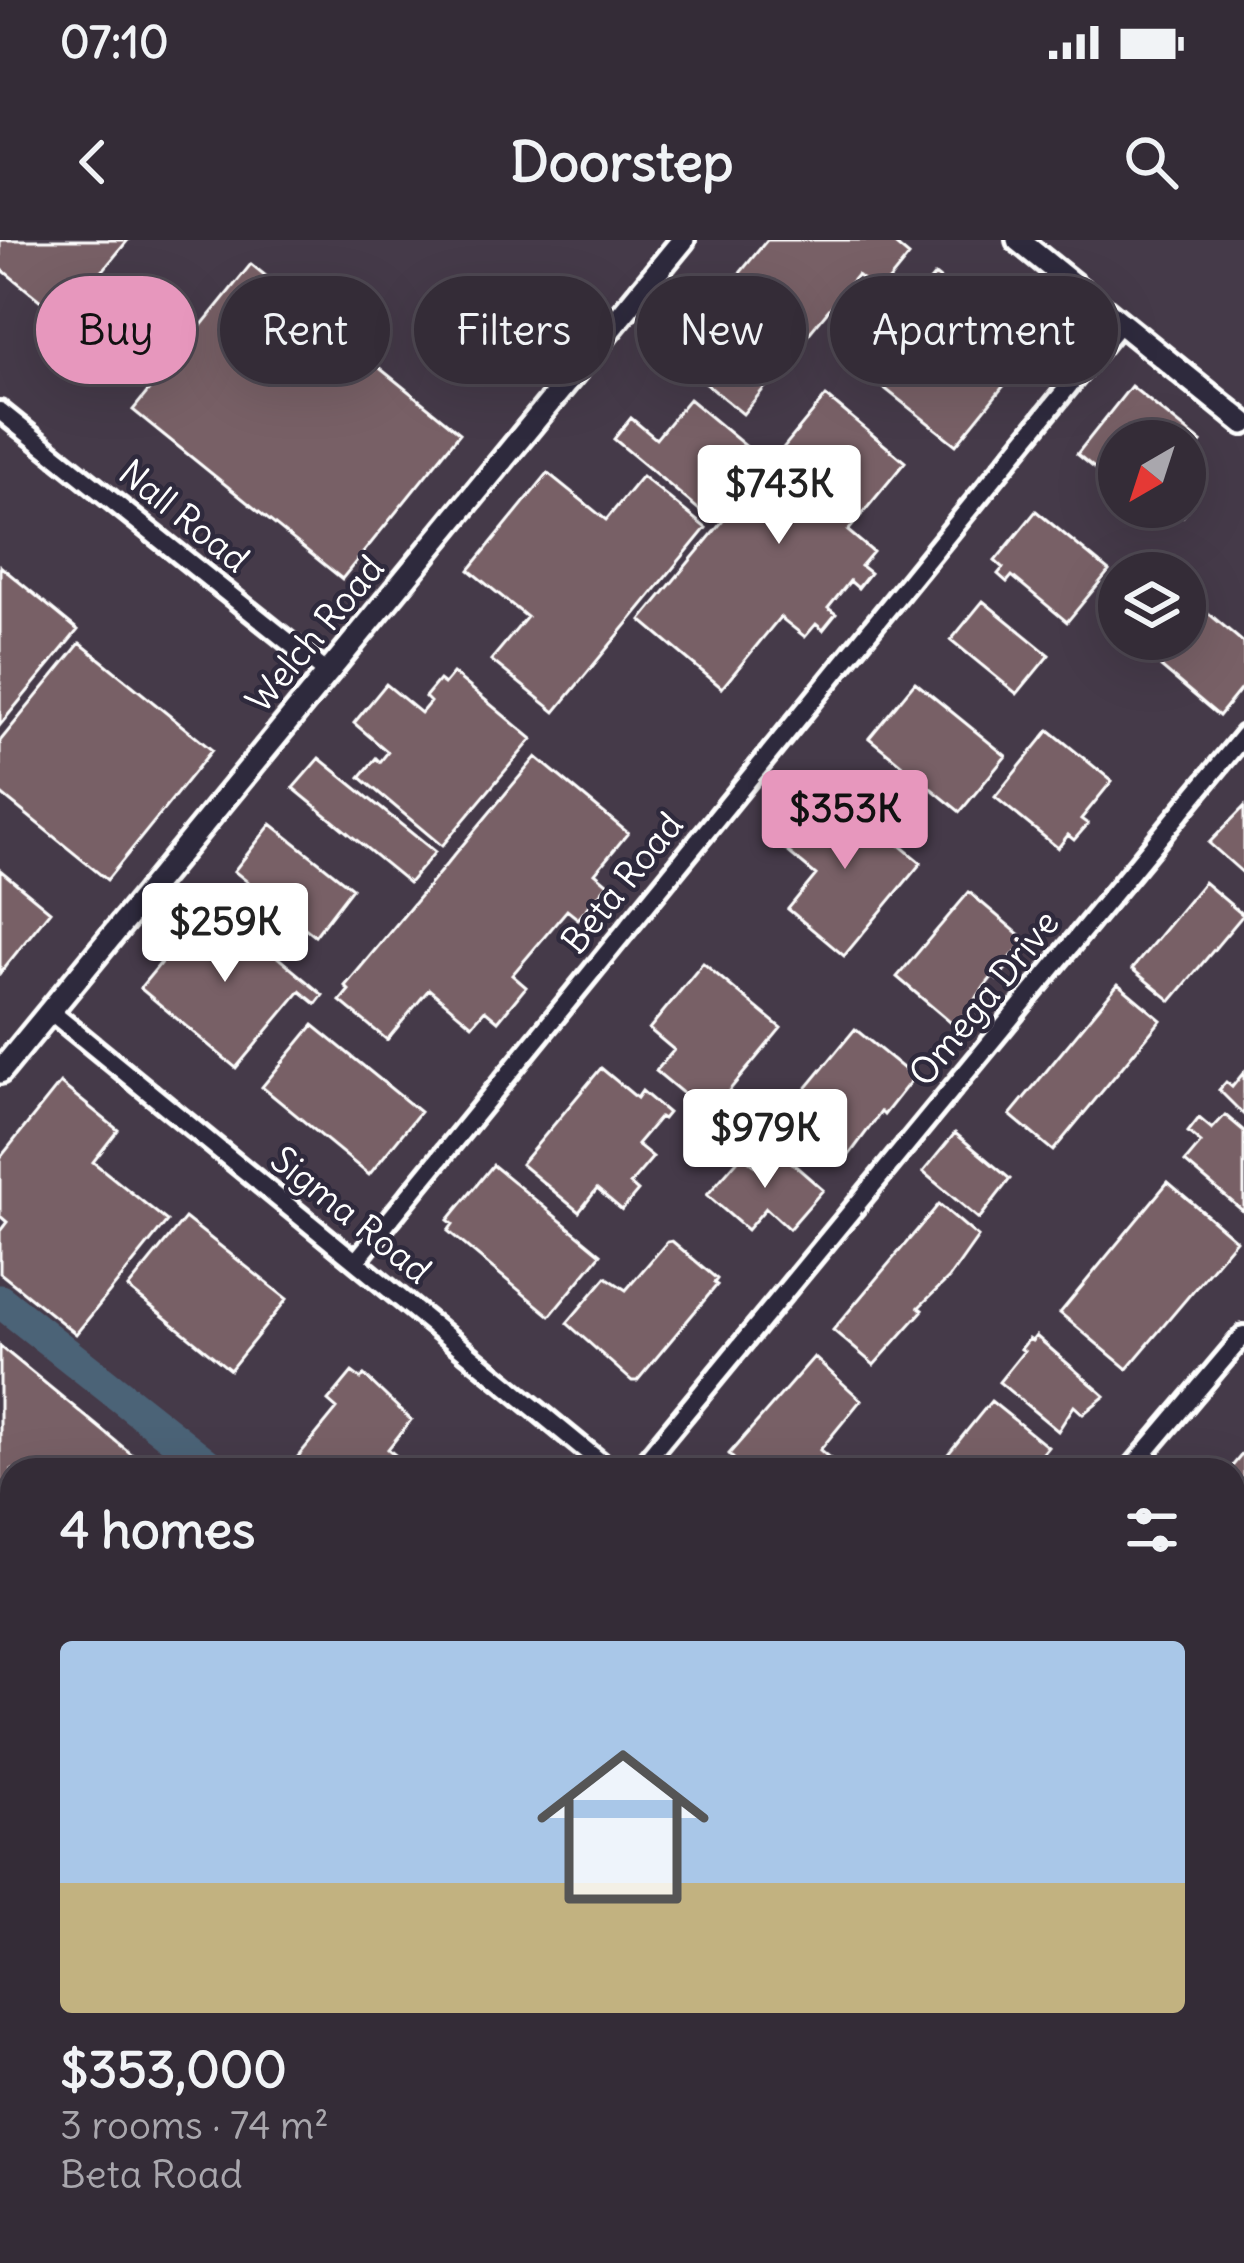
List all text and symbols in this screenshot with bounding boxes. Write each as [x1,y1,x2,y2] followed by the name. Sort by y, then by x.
[60,14,169,70] text: 07:10
[510,128,734,196] text: Doorstep
[60,129,126,195] icon: back
[1118,129,1184,195] icon: search
[36,276,196,384] chip: Buy
[220,276,390,384] chip: Rent
[414,276,613,384] chip: Filters
[637,276,806,384] chip: New
[830,276,1118,384] chip: Apartment
[1098,420,1206,528] north arrow
[1098,420,1206,660] map controls
[695,445,863,547] pin: $743K
[110,450,258,582] street label: Nall Road
[725,459,833,508] text: $743K
[236,546,394,722] street label: Welch Road
[1098,552,1206,660] button: layers
[761,770,929,872] pin: $353K
[789,784,901,833] text: $353K
[551,803,693,963] street label: Beta Road
[141,883,309,985] pin: $259K
[169,897,281,946] text: $259K
[899,901,1069,1095] street label: Omega Drive
[681,1089,849,1191] pin: $979K
[710,1103,820,1152] text: $979K
[262,1137,440,1293] street label: Sigma Road
[1119,1497,1185,1563] icon: filters
[60,1498,255,1562] text: 4 homes
[515,1719,731,1935] icon: home
[60,2037,287,2101] text: $353,000
[60,2101,329,2150] text: 3 rooms · 74 m²
[60,2150,243,2199] text: Beta Road

